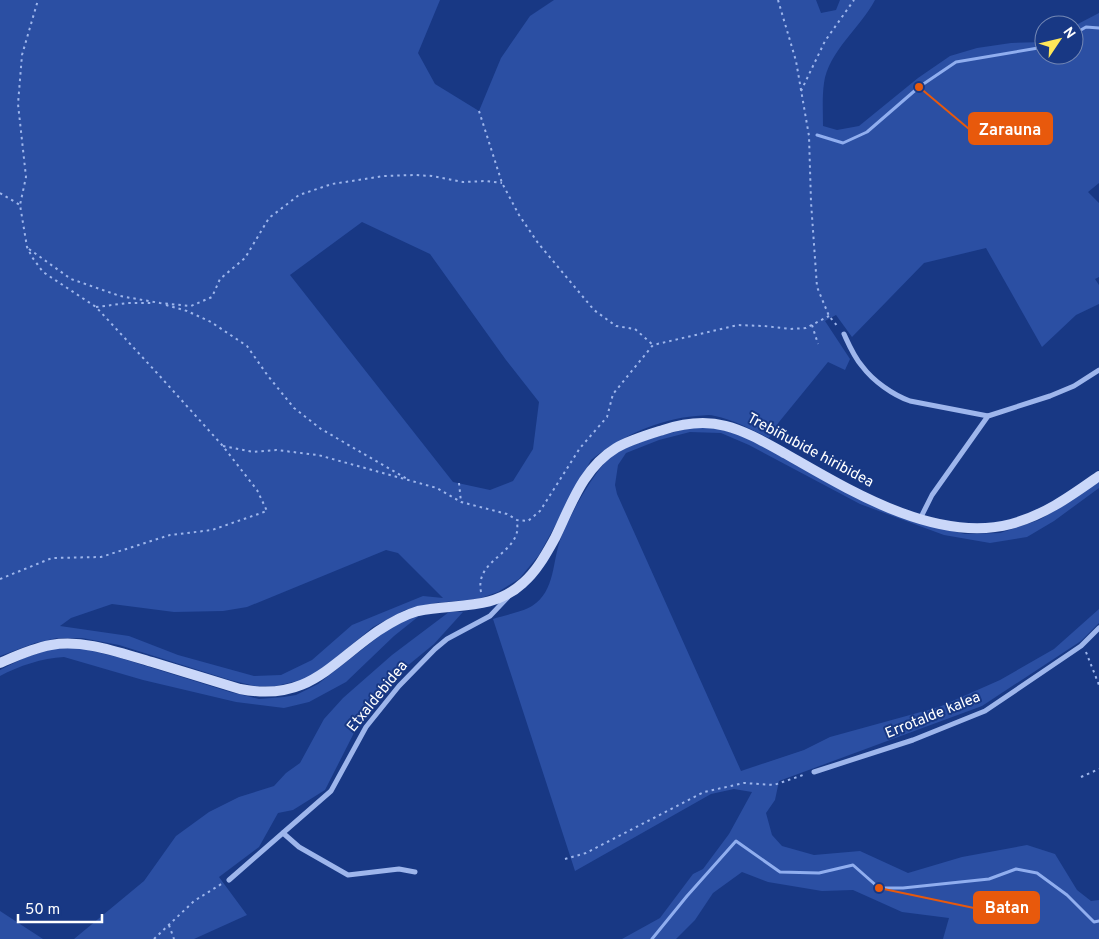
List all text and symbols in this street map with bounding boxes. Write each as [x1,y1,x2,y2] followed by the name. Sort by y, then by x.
[1034,15,1084,65] north arrow
[1059,24,1078,42] text: N
[969,113,1052,144] callout: Zarauna
[979,121,1041,141] text: Zarauna
[743,410,877,492] street label: Trebiñubide hiribidea
[343,657,413,737] street label: Etxaldebidea
[883,688,983,744] street label: Errotalde kalea
[18,892,101,924] scale bar
[974,892,1039,923] callout: Batan
[985,899,1029,919] text: Batan
[25,901,60,920] text: 50 m

